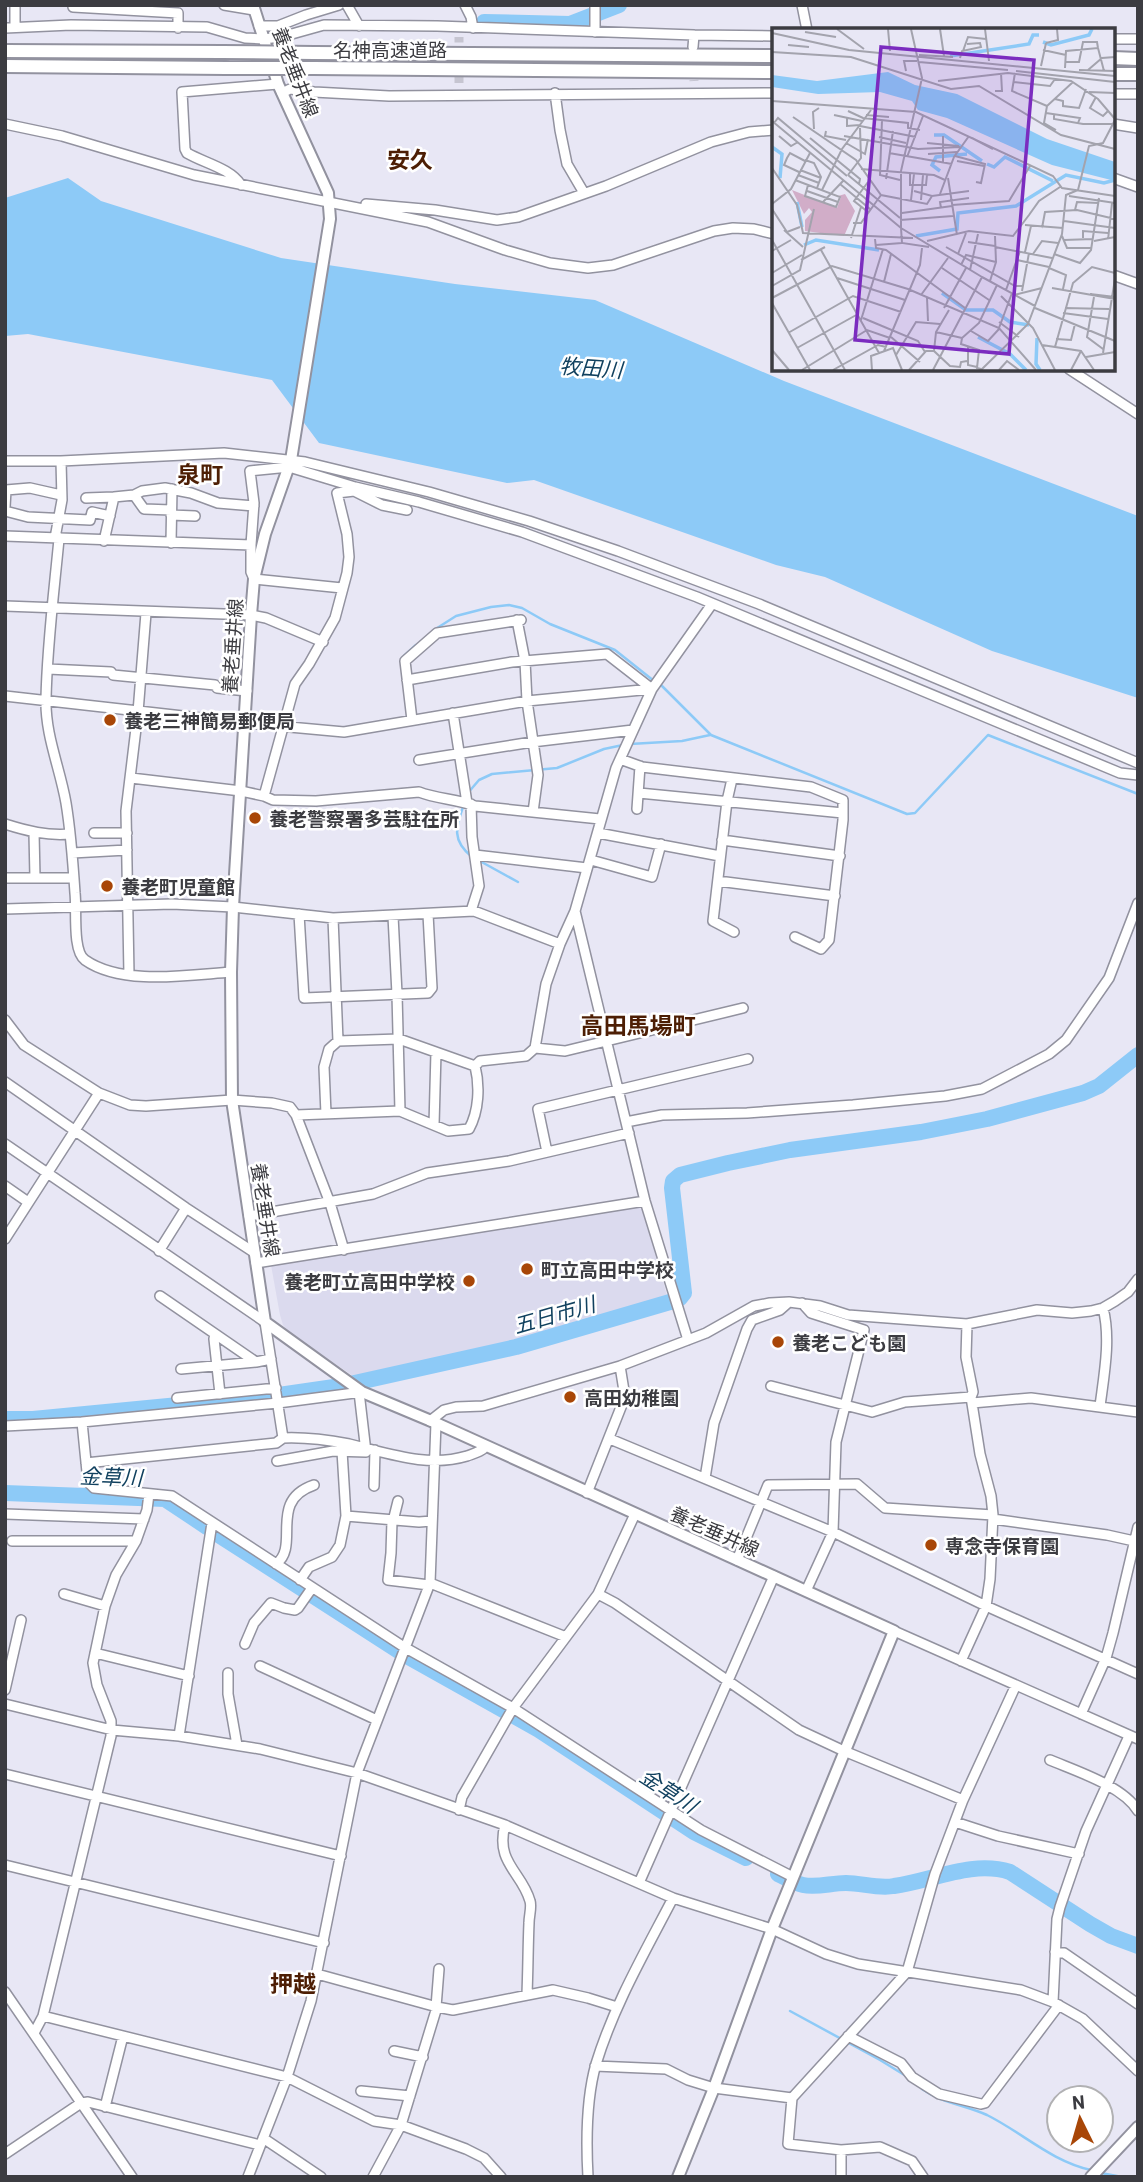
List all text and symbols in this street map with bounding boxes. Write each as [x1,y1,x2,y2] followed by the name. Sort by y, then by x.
[268,24,324,120] street label: 養老垂井線
[772,28,1115,371] inset map
[333,38,447,61] street label: 名神高速道路
[387,145,433,173] district label: 安久
[559,352,625,382] water label: 牧田川
[177,460,223,488] district label: 泉町
[217,598,247,694] street label: 養老垂井線
[124,709,295,732] place label: 養老三神簡易郵便局
[102,712,118,728] marker: 養老三神簡易郵便局
[269,807,459,830] place label: 養老警察署多芸駐在所
[247,810,263,826] marker: 養老警察署多芸駐在所
[121,875,235,898] place label: 養老町児童館
[99,878,115,894] marker: 養老町児童館
[581,1011,696,1039] district label: 高田馬場町
[247,1161,285,1259] street label: 養老垂井線
[541,1258,674,1281] place label: 町立高田中学校
[519,1261,535,1277] marker: 町立高田中学校
[284,1270,455,1293] place label: 養老町立高田中学校
[461,1273,477,1289] marker: 養老町立高田中学校
[510,1290,600,1338] water label: 五日市川
[792,1331,906,1354] place label: 養老こども園
[770,1334,786,1350] marker: 養老こども園
[584,1386,679,1409] place label: 高田幼稚園
[562,1389,578,1405] marker: 高田幼稚園
[79,1462,145,1490] water label: 金草川
[667,1501,763,1561] street label: 養老垂井線
[945,1534,1059,1557] place label: 専念寺保育園
[923,1537,939,1553] marker: 専念寺保育園
[636,1762,704,1819] water label: 金草川
[270,1969,316,1997] district label: 押越
[1045,2084,1115,2154] north arrow
[1071,2090,1086,2114] text: N

